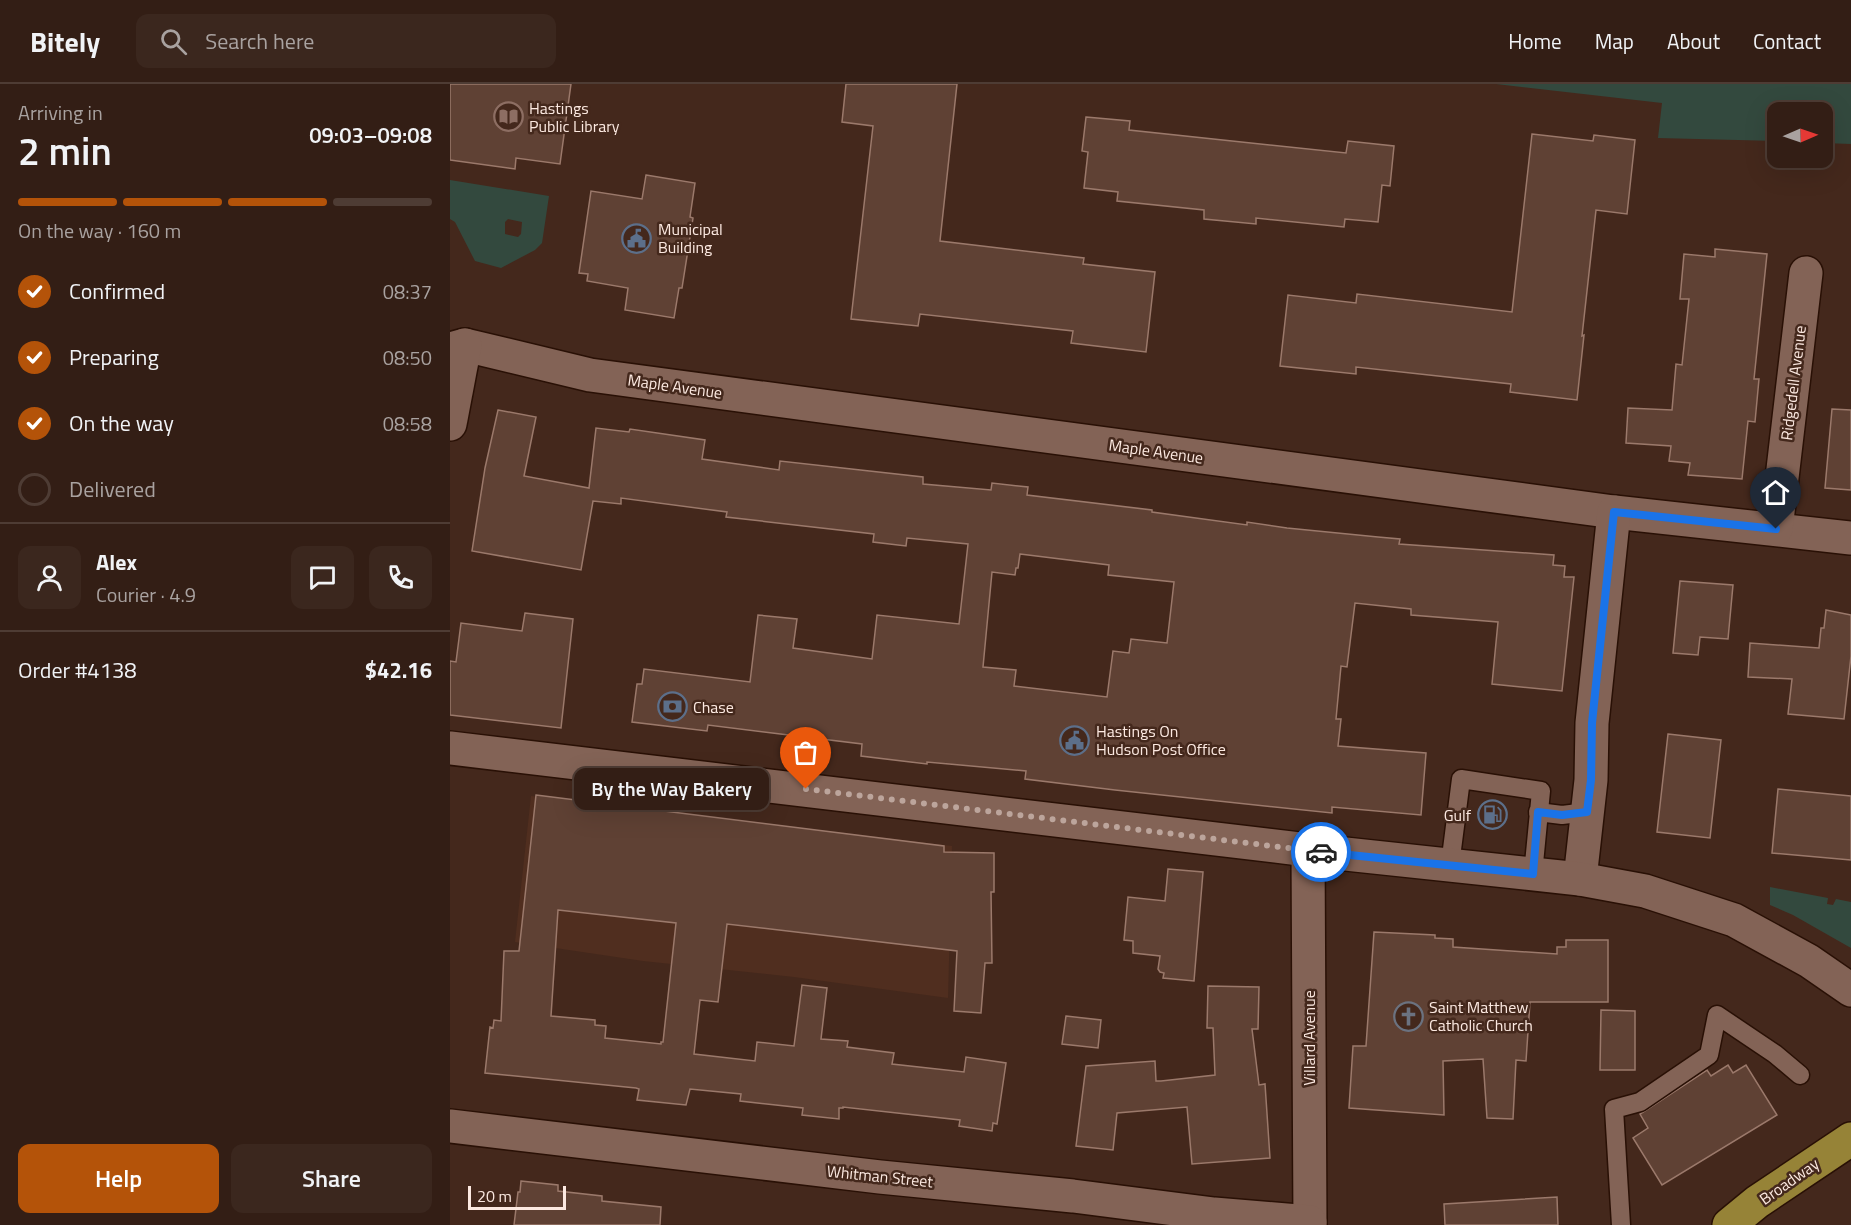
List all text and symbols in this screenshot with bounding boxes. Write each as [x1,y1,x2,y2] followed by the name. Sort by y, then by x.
[136,14,556,68] search box
[30,20,100,63] text: Bitely
[205,24,314,58] text: Search here
[157,25,190,58] icon: search
[1508,25,1562,57] text: Home
[1595,25,1634,57] text: Map
[1667,25,1720,57] text: About
[1753,25,1821,57] text: Contact
[529,96,620,138] place label: Hastings Public Library
[18,97,103,128] text: Arriving in
[492,101,524,133] library icon: Hastings Public Library
[1767,102,1833,168] north arrow
[1767,102,1833,168] map controls
[309,118,432,152] text: 09:03–09:08
[18,121,112,180] text: 2 min
[18,215,181,246] text: On the way · 160 m
[658,217,723,259] place label: Municipal Building
[621,222,653,254] public building icon: Municipal Building
[69,274,165,308] text: Confirmed
[18,275,51,308] icon: check
[383,276,432,307] text: 08:37
[1774,324,1812,442] street label: Ridgedell Avenue
[69,340,159,374] text: Preparing
[18,341,51,374] icon: check
[383,342,432,373] text: 08:50
[626,367,724,405] street label: Maple Avenue
[69,406,174,440] text: On the way
[18,407,51,440] icon: check
[383,408,432,439] text: 08:58
[1107,432,1205,470] street label: Maple Avenue
[1750,467,1801,529] pin
[69,472,156,506] text: Delivered
[1759,476,1792,509] icon: home
[96,545,137,579] text: Alex
[18,546,81,609] button: person
[291,546,354,609] button: chat
[369,546,432,609] button: phone
[96,579,196,610] text: Courier · 4.9
[18,653,137,687] text: Order #4138
[365,653,432,687] text: $42.16
[656,691,688,723] bank icon: Chase
[693,695,734,719] place label: Chase
[1096,719,1226,761] place label: Hastings On Hudson Post Office
[1059,724,1091,756] public building icon: Hastings On Hudson Post Office
[780,727,831,789] pin
[789,736,822,769] icon: bag
[575,768,770,810] callout: By the Way Bakery
[591,773,752,804] text: By the Way Bakery
[1476,799,1508,831] fuel station icon: Gulf
[1444,803,1472,827] place label: Gulf
[1291,822,1351,882] courier
[1305,836,1338,869] icon: car
[1297,990,1321,1086] street label: Villard Avenue
[1429,995,1533,1037] place label: Saint Matthew Catholic Church
[1392,1000,1424,1032] church icon: Saint Matthew Catholic Church
[18,1144,219,1213] button: Help
[231,1144,432,1213] button: Share
[1754,1152,1824,1210] street label: Broadway
[826,1158,935,1194] street label: Whitman Street
[468,1183,566,1210] scale bar
[477,1184,512,1208] text: 20 m

